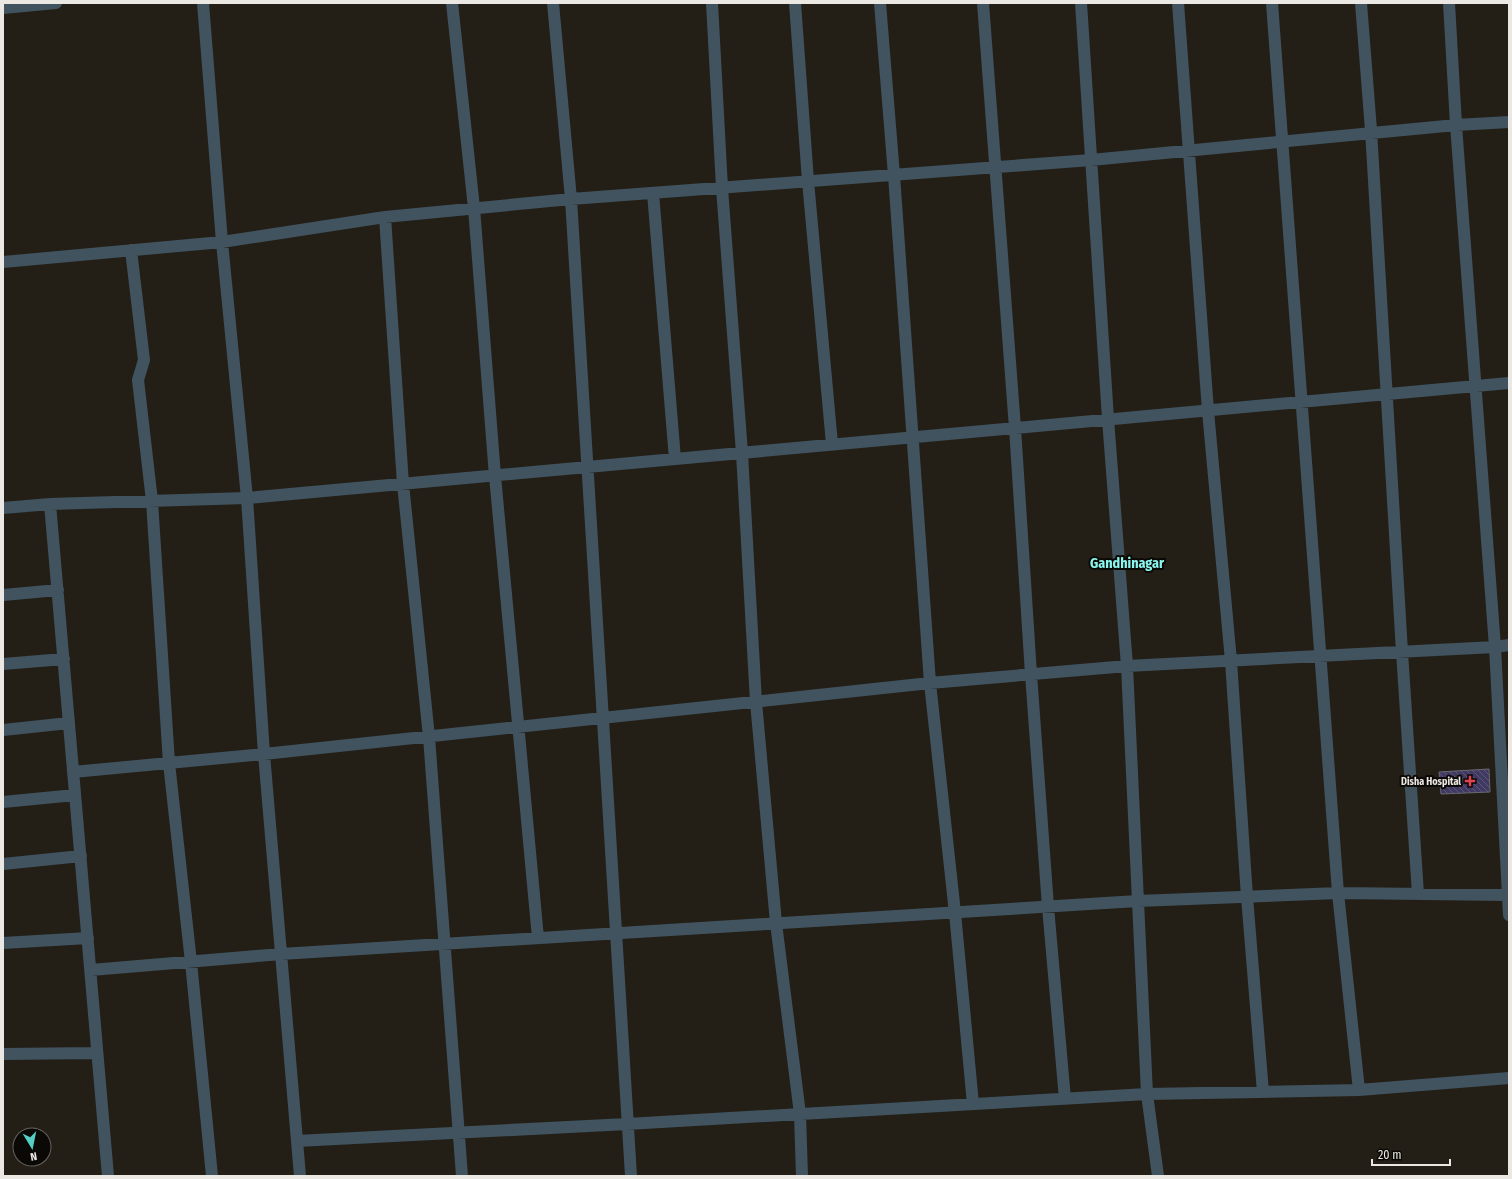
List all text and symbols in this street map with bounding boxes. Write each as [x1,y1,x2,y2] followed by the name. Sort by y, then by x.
[1090,555,1165,572] district label: Gandhinagar
[1464,775,1476,787] marker: Disha Hospital
[1401,776,1461,788] place label: Disha Hospital
[12,1127,52,1167] north arrow
[1372,1141,1450,1167] scale bar
[1378,1148,1402,1162] text: 20 m
[29,1149,38,1163] text: N

